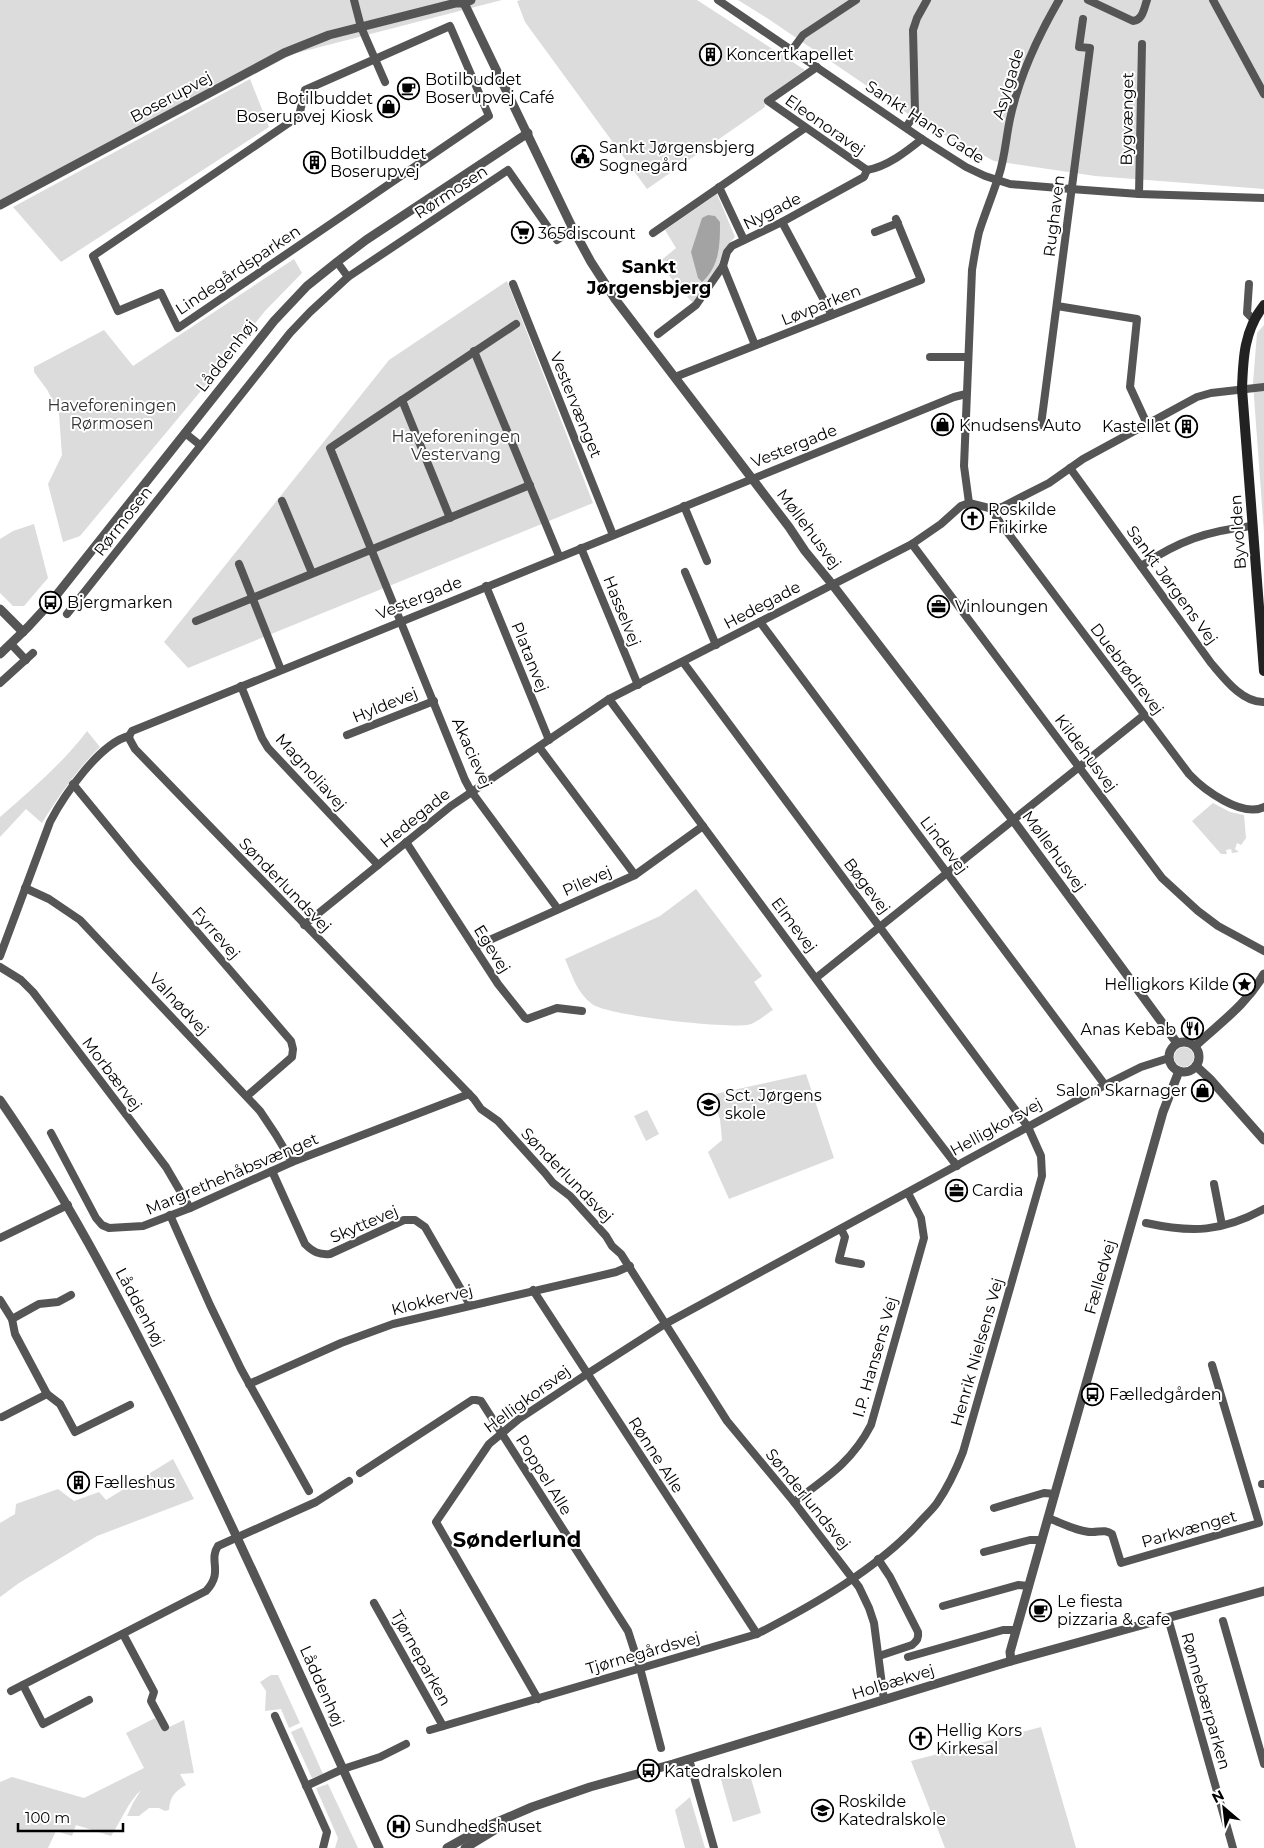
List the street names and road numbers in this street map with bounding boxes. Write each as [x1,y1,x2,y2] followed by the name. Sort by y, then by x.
[988,46,1028,122] street label: Asylgade
[127,68,215,126] street label: Boserupvej
[1117,72,1137,166] street label: Bygvænget
[862,76,988,168] street label: Sankt Hans Gade
[781,91,869,159] street label: Eleonoravej
[411,161,491,223] street label: Rørmosen
[1040,174,1068,258] street label: Rughaven
[740,188,804,234] street label: Nygade
[172,221,304,319] street label: Lindegårdsparken
[778,280,864,330] street label: Løvparken
[192,316,260,396] street label: Låddenhøj
[546,349,606,461] street label: Vestervænget
[748,420,840,472] street label: Vestergade
[90,482,156,560] street label: Rørmosen
[773,485,845,573] street label: Møllehusvej
[1226,494,1250,570] street label: Byvolden
[1122,522,1222,648] street label: Sankt Jørgens Vej
[373,572,465,624] street label: Vestergade
[599,573,645,649] street label: Hasselvej
[720,577,804,633] street label: Hedegade
[507,619,553,695] street label: Platanvej
[1086,619,1168,719] street label: Duebrødrevej
[350,683,420,727] street label: Hyldevej
[1051,711,1121,795] street label: Kildehusvej
[448,715,496,791] street label: Akacievej
[272,730,350,814] street label: Magnoliavej
[376,784,454,852] street label: Hedegade
[1018,807,1090,895] street label: Møllehusvej
[916,812,972,878] street label: Lindevej
[235,834,335,936] street label: Sønderlundsvej
[840,854,894,918] street label: Bøgevej
[559,862,615,900] street label: Pilevej
[767,894,821,956] street label: Elmevej
[188,903,244,963] street label: Fyrrevej
[470,921,514,977] street label: Egevej
[145,969,213,1039] street label: Valnødvej
[78,1033,146,1115] street label: Morbærvej
[947,1094,1045,1160] street label: Helligkorsvej
[517,1124,617,1226] street label: Sønderlundsvej
[143,1129,322,1219] street label: Margrethehåbsvænget
[327,1201,401,1247] street label: Skyttevej
[1080,1237,1120,1317] street label: Fælledvej
[111,1264,169,1350] street label: Låddenhøj
[947,1276,1007,1428] street label: Henrik Nielsens Vej
[389,1281,475,1319] street label: Klokkervej
[849,1294,901,1420] street label: I.P. Hansens Vej
[480,1361,574,1437] street label: Helligkorsvej
[624,1413,688,1497] street label: Rønne Alle
[512,1431,576,1519] street label: Poppel Alle
[762,1445,854,1553] street label: Sønderlundsvej
[1139,1506,1239,1552] street label: Parkvænget
[387,1607,455,1709] street label: Tjørneparken
[584,1628,702,1678] street label: Tjørnegårdsvej
[1177,1630,1235,1772] street label: Rønnebærparken
[296,1643,348,1729] street label: Låddenhøj
[849,1660,937,1704] street label: Holbækvej

